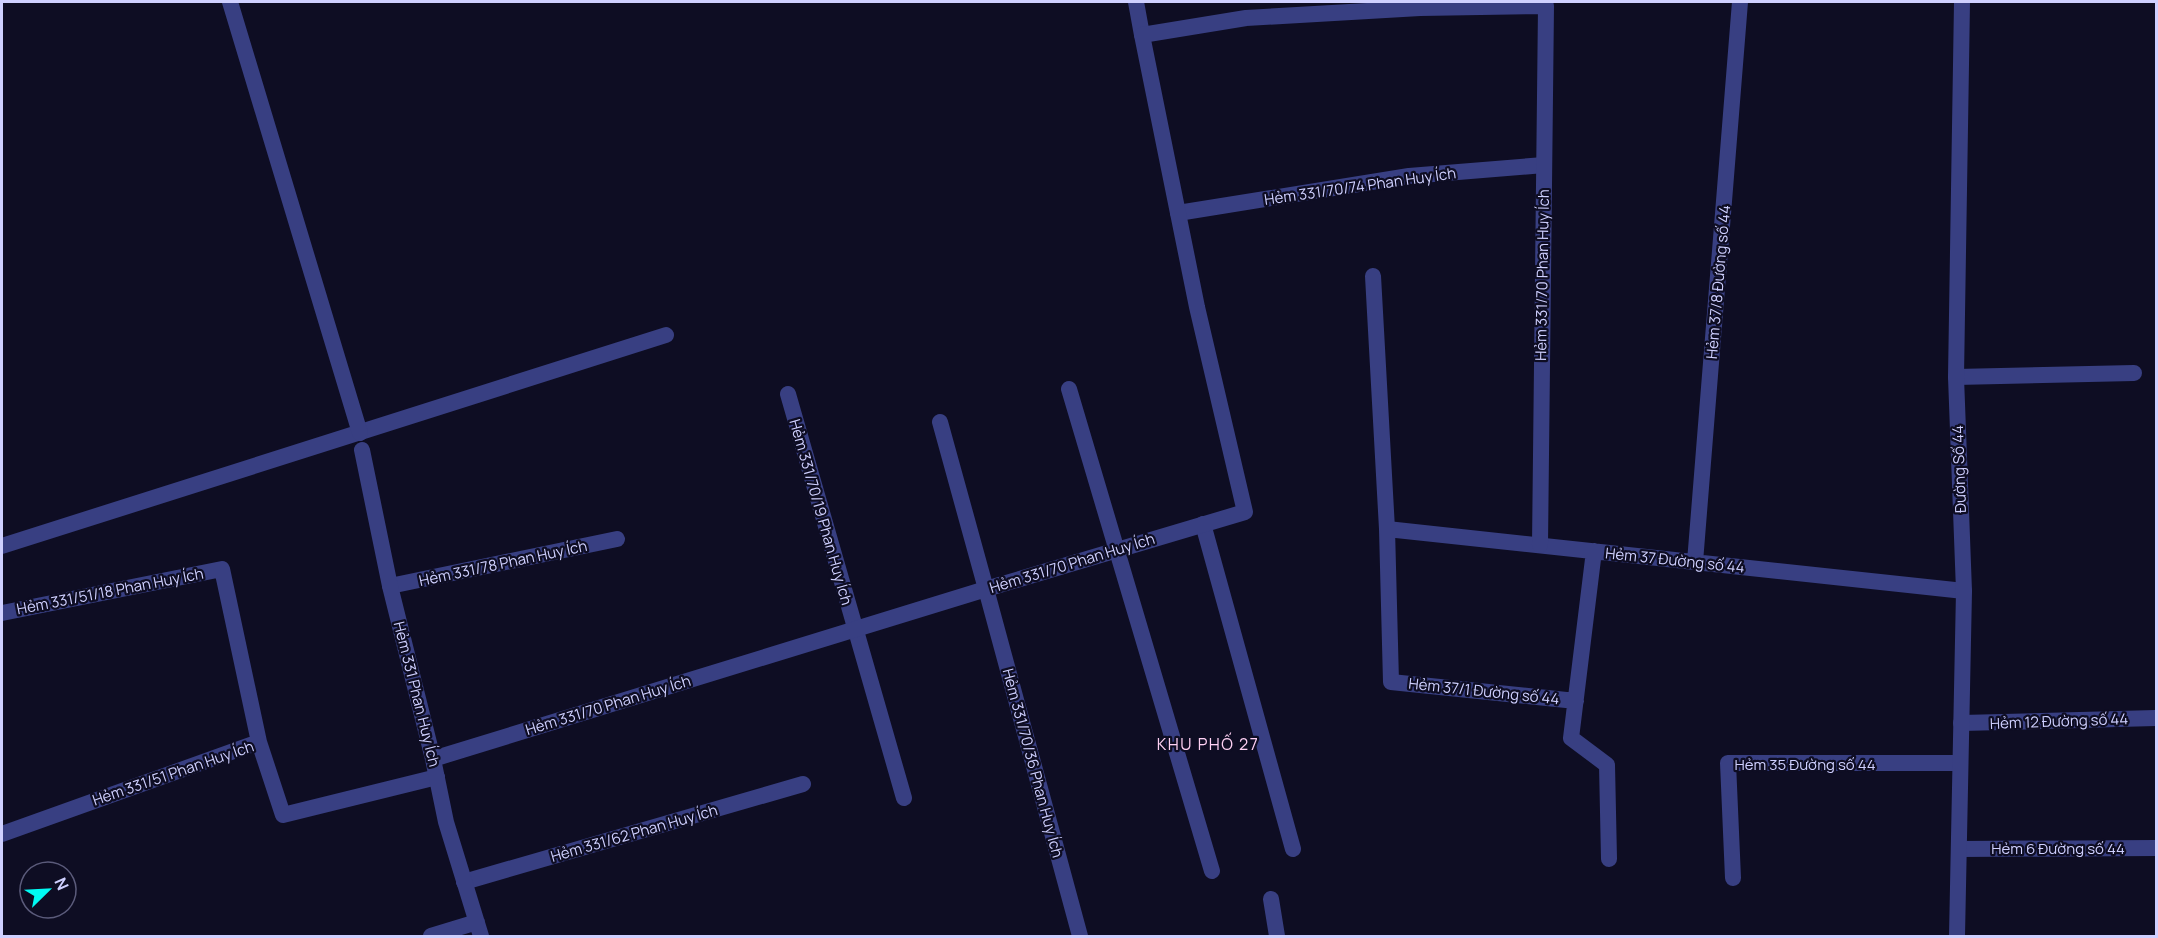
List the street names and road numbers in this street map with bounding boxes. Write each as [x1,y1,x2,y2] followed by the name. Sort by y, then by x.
[1263,162,1457,210] street label: Hẻm 331/70/74 Phan Huy Ích
[1530,189,1554,361] street label: Hẻm 331/70 Phan Huy Ích
[1701,204,1735,360] street label: Hẻm 37/8 Đường số 44
[784,416,858,608] street label: Hẻm 331/70/19 Phan Huy Ích
[1947,425,1971,513] street label: Đường Số 44
[987,528,1157,598] street label: Hẻm 331/70 Phan Huy Ích
[417,535,589,591] street label: Hẻm 331/78 Phan Huy Ích
[1604,542,1746,578] street label: Hẻm 37 Đường số 44
[15,563,205,619] street label: Hẻm 331/51/18 Phan Huy Ích
[389,619,445,769] street label: Hẻm 331 Phan Huy Ích
[998,666,1068,860] street label: Hẻm 331/70/36 Phan Huy Ích
[523,670,693,740] street label: Hẻm 331/70 Phan Huy Ích
[1407,673,1561,709] street label: Hẻm 37/1 Đường số 44
[1989,708,2129,734] street label: Hẻm 12 Đường số 44
[89,735,257,811] street label: Hẻm 331/51 Phan Huy Ích
[1734,754,1876,775] street label: Hẻm 35 Đường số 44
[548,799,720,867] street label: Hẻm 331/62 Phan Huy Ích
[1991,838,2125,859] street label: Hẻm 6 Đường số 44

